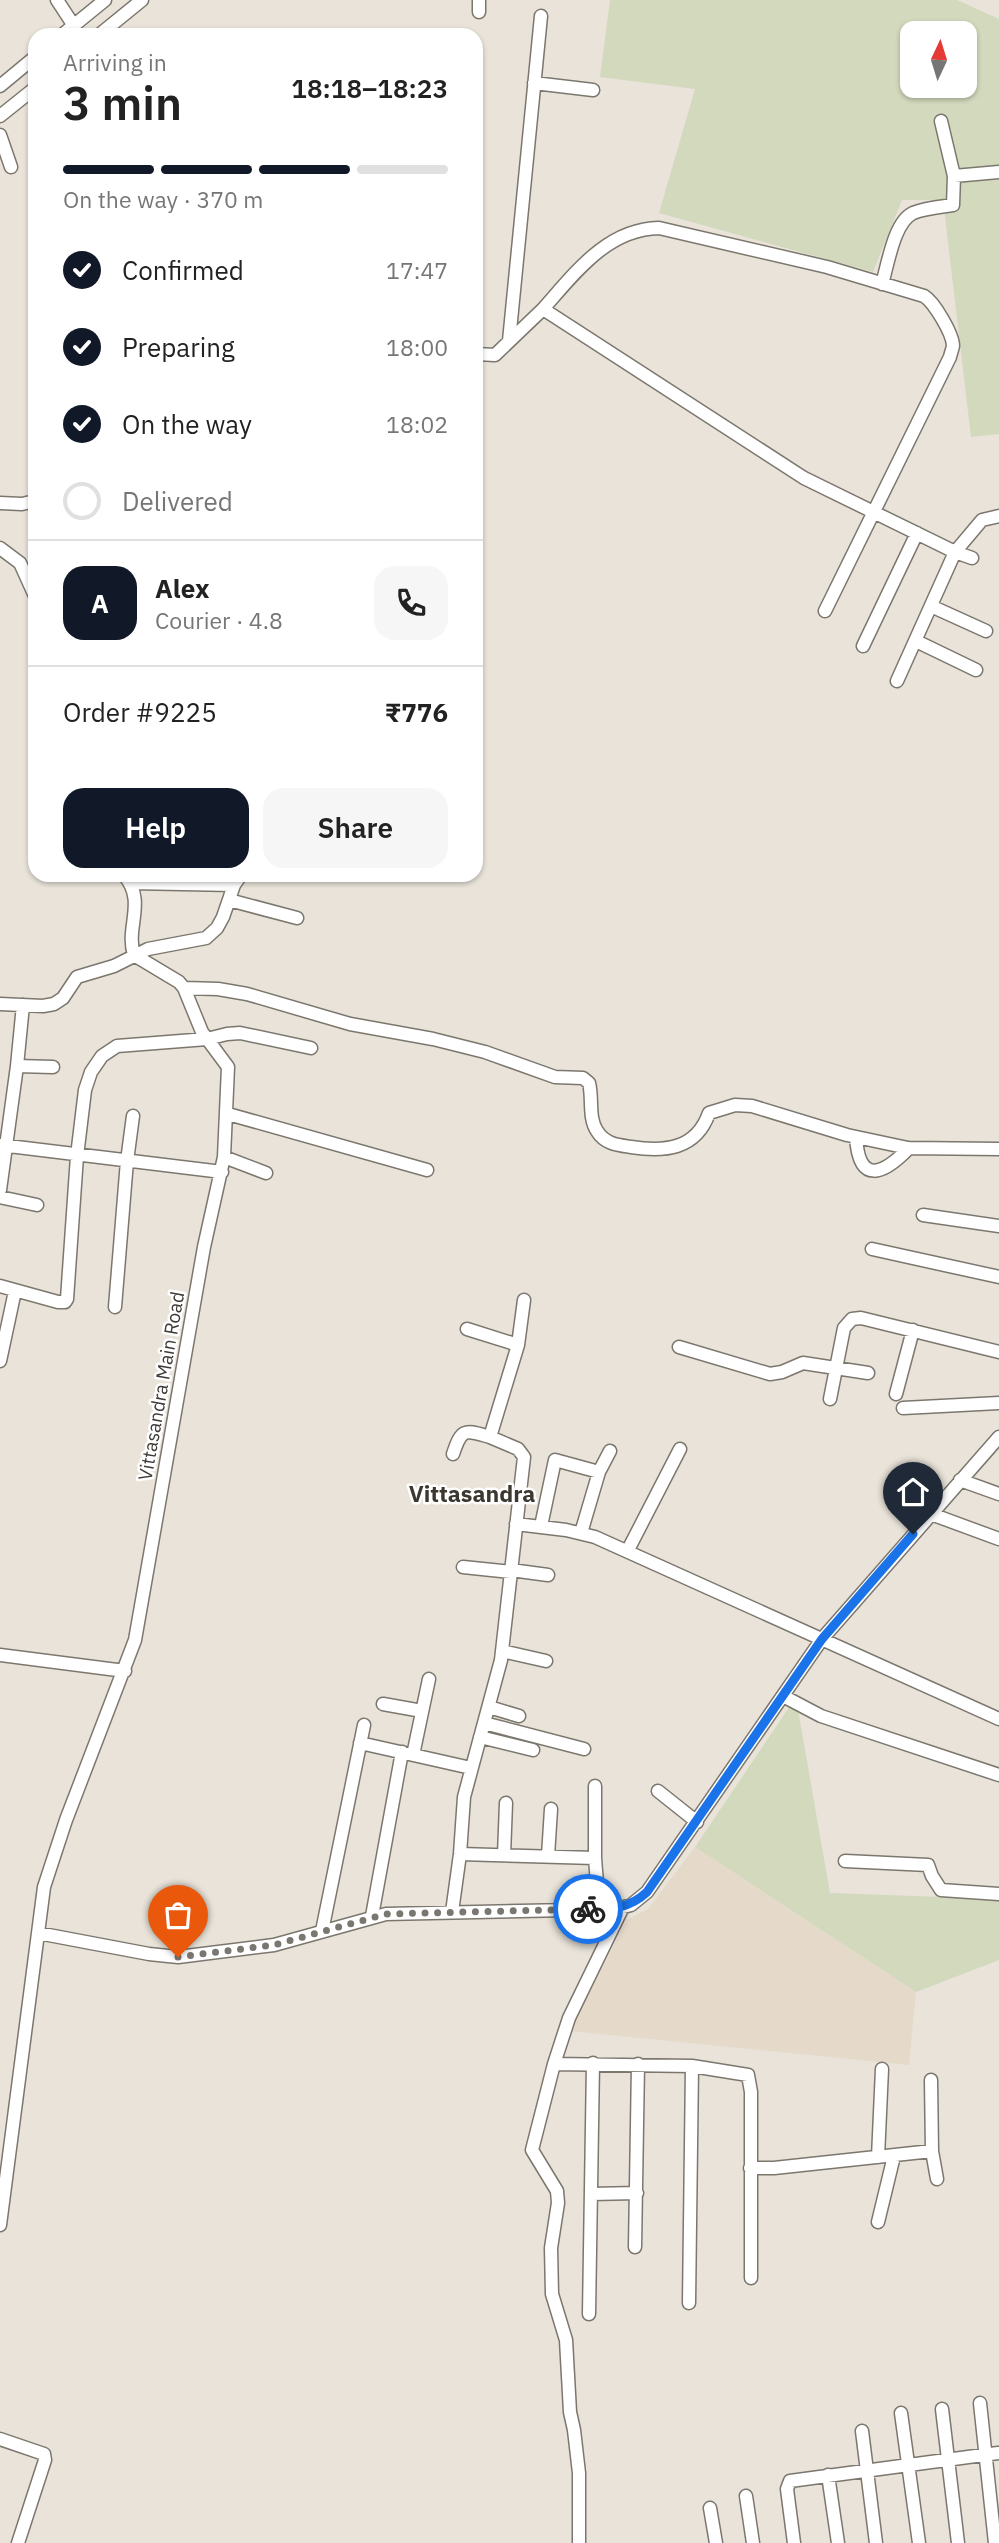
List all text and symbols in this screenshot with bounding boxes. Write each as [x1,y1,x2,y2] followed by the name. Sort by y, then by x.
[900,21,976,98] north arrow
[900,21,977,98] map controls
[63,47,167,77] text: Arriving in
[291,71,448,105] text: 18:18–18:23
[63,73,182,133] text: 3 min
[63,184,263,214] text: On the way · 370 m
[63,251,101,289] icon: check
[122,253,244,287] text: Confirmed
[386,255,448,285] text: 17:47
[63,328,101,366] icon: check
[122,330,235,364] text: Preparing
[386,332,448,362] text: 18:00
[63,405,101,443] icon: check
[122,407,252,441] text: On the way
[386,409,448,439] text: 18:02
[122,484,233,518] text: Delivered
[374,566,448,640] button: phone
[155,571,209,605] text: Alex
[91,586,109,620] text: A
[155,605,283,635] text: Courier · 4.8
[63,695,217,729] text: Order #9225
[385,695,448,729] text: ₹776
[63,788,249,868] button: Help
[263,788,448,868] button: Share
[133,1290,189,1482] street label: Vittasandra Main Road
[883,1462,943,1534] pin
[894,1473,932,1511] icon: home
[409,1478,535,1508] district label: Vittasandra
[553,1874,623,1944] courier
[148,1885,208,1957] pin
[569,1890,607,1928] icon: bike
[159,1896,197,1934] icon: bag

